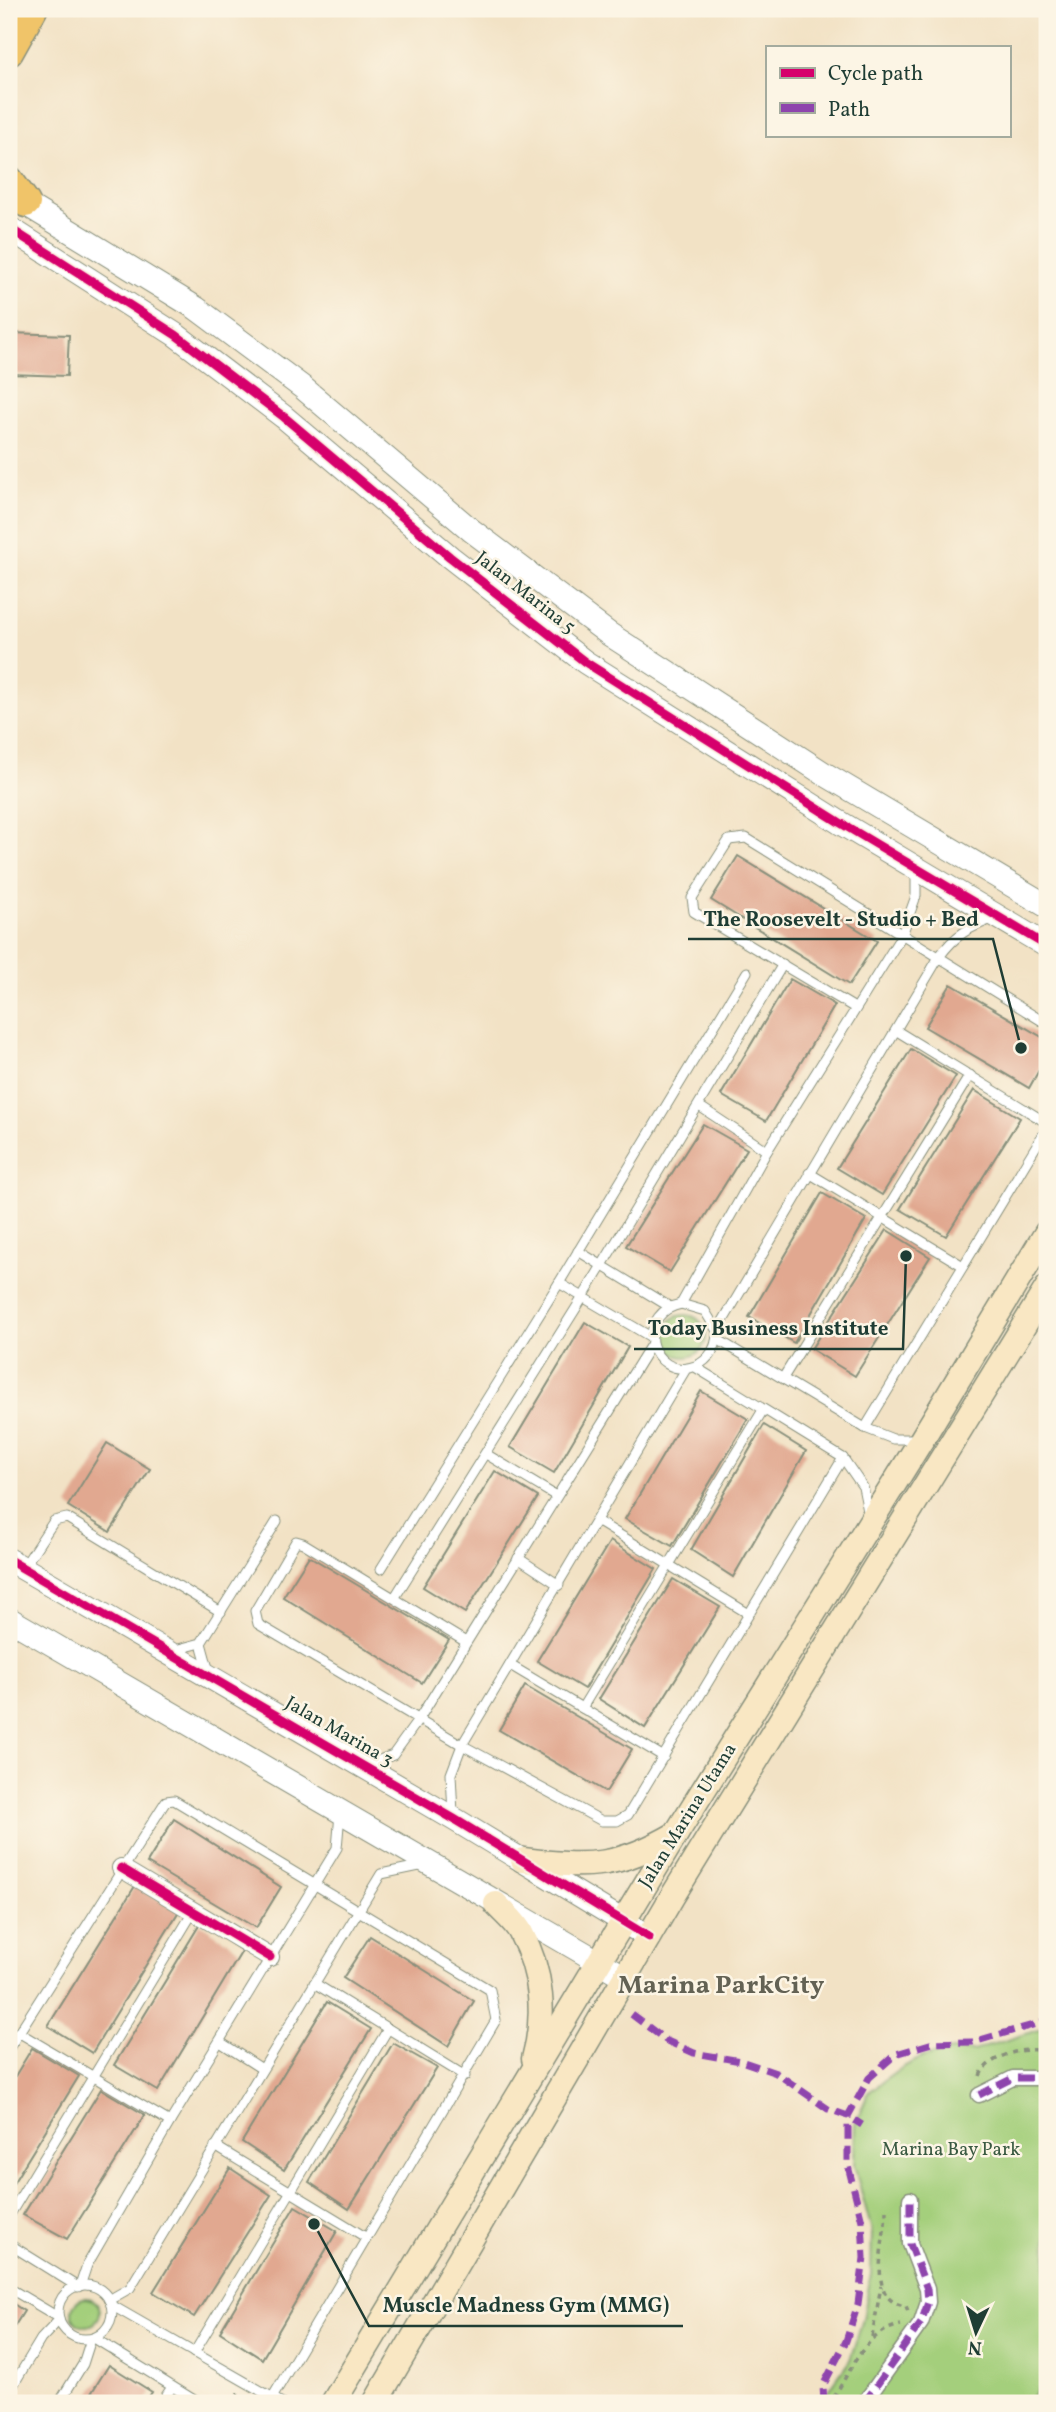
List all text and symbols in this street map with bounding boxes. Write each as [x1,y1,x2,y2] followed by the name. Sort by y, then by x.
[766,46,1010,136] legend
[828,60,923,89] text: Cycle path
[828,96,870,125] text: Path
[469,546,581,640] street label: Jalan Marina 5
[688,897,993,939] callout: The Roosevelt - Studio + Bed
[703,906,979,935] text: The Roosevelt - Studio + Bed
[634,1307,903,1349] callout: Today Business Institute
[648,1315,888,1344] text: Today Business Institute
[280,1690,398,1774] street label: Jalan Marina 3
[633,1738,743,1894] street label: Jalan Marina Utama
[618,1968,825,2004] district label: Marina ParkCity
[882,2137,1020,2163] park label: Marina Bay Park
[369,2284,683,2326] callout: Muscle Madness Gym (MMG)
[383,2292,669,2321] text: Muscle Madness Gym (MMG)
[940,2296,1010,2366] north arrow
[967,2333,983,2360] text: N

